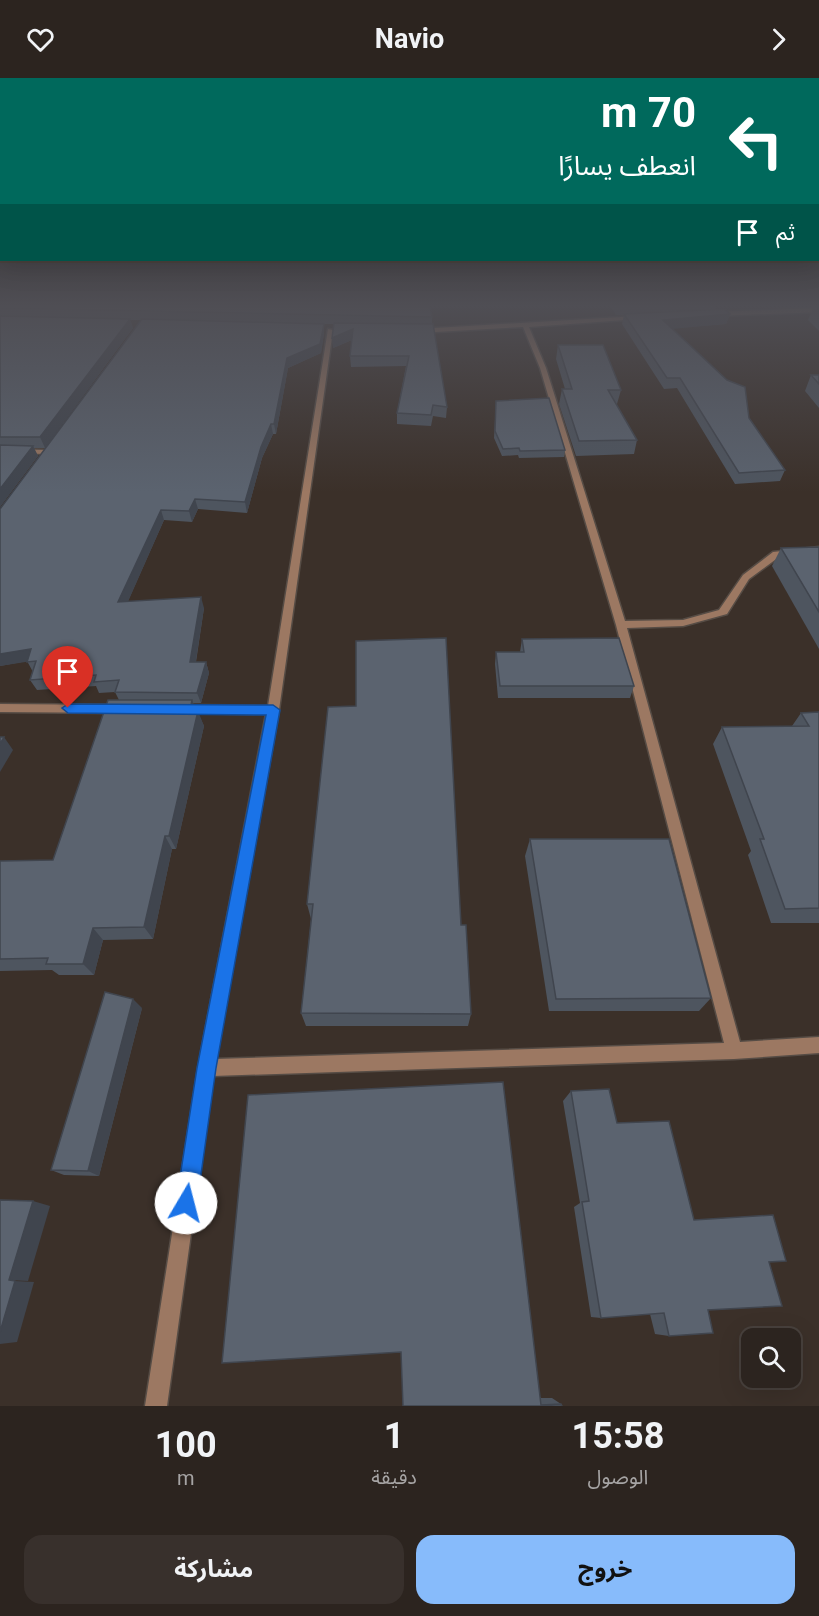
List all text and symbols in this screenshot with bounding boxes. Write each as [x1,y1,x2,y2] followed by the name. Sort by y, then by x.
[24,23,57,56] icon: heart
[375,23,444,55] text: Navio
[762,23,795,56] icon: forward
[601,88,696,137] text: 70 m
[717,102,795,180] icon: left
[558,150,696,182] text: انعطف يسارًا
[731,216,764,249] icon: arrive
[776,220,795,245] text: ثم
[42,646,93,708] pin
[51,655,84,688] icon: arrive
[154,1171,218,1235] position arrow
[741,1328,801,1388] map controls
[741,1328,801,1388] button: search
[384,1415,404,1457] text: 1
[572,1415,664,1457] text: 15:58
[155,1424,217,1466] text: 100
[371,1465,417,1489] text: دقيقة
[588,1465,648,1489] text: الوصول
[177,1466,194,1490] text: m
[24,1535,404,1604] button: مشاركة
[416,1535,795,1604] button: خروج

